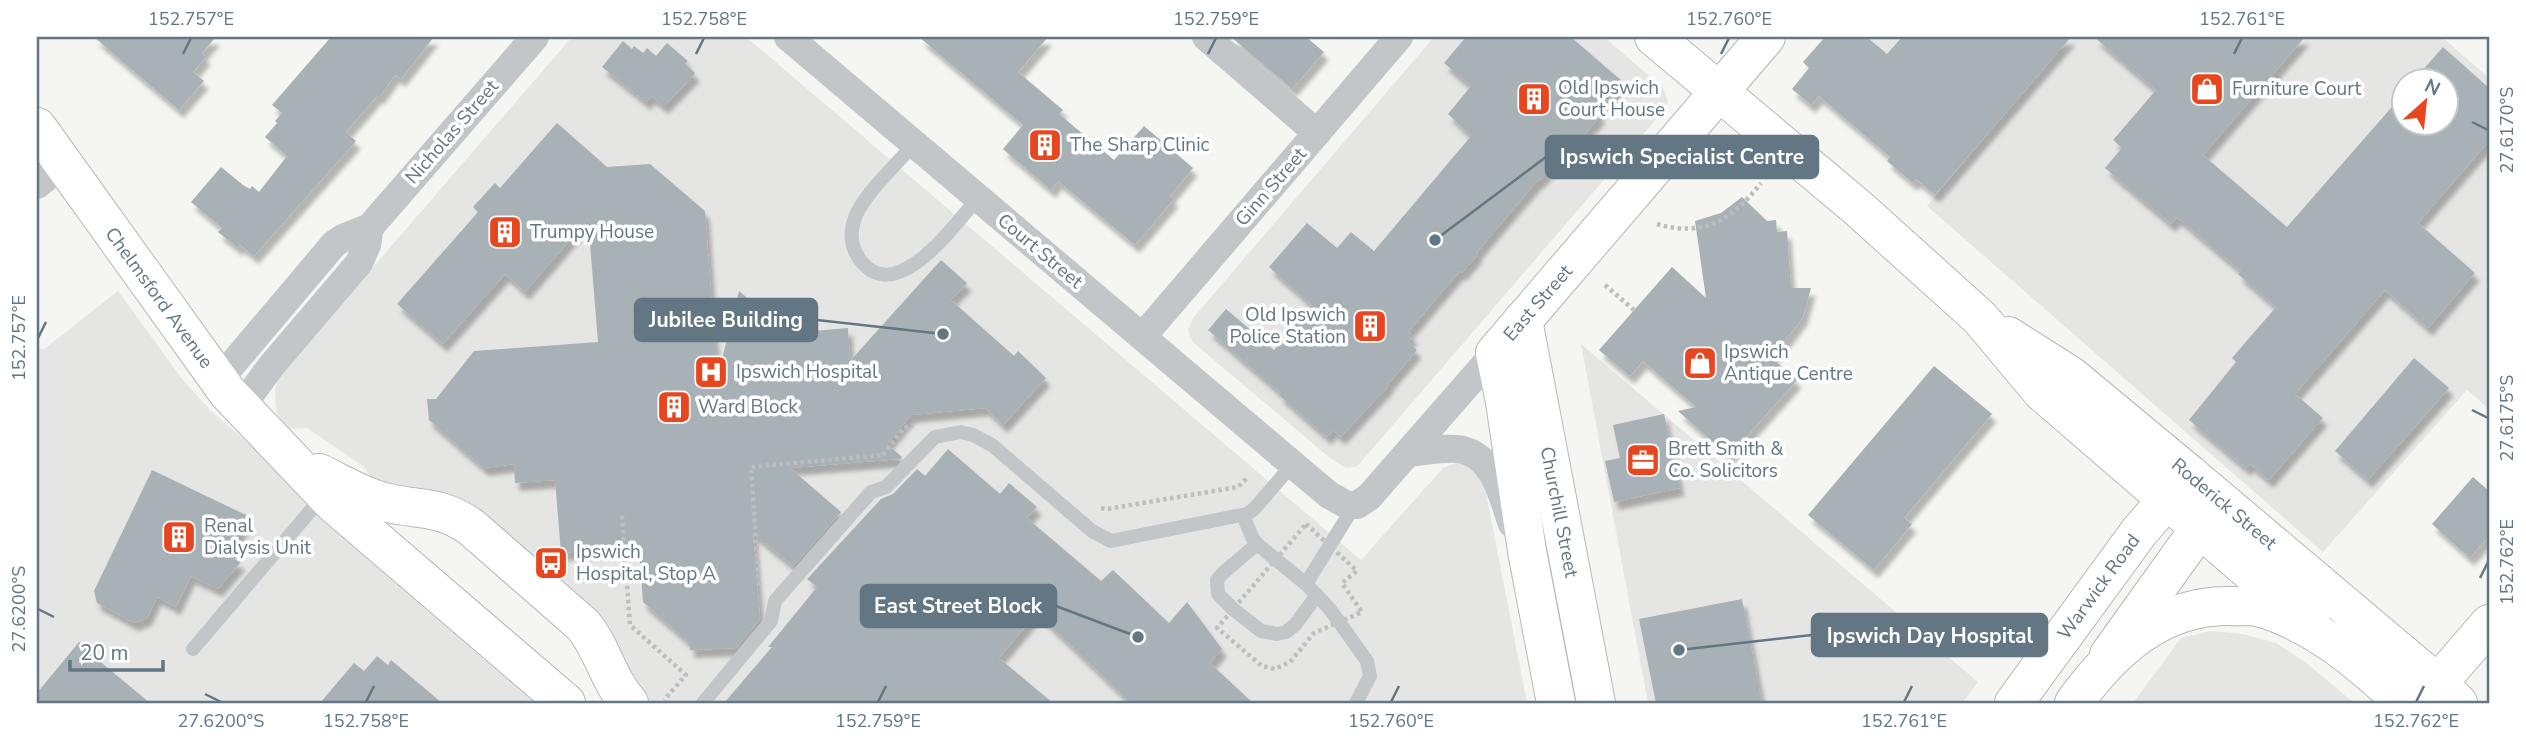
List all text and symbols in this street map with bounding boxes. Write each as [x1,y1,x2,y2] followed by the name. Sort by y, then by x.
[148,7,234,31] text: 152.757°E
[661,7,747,31] text: 152.758°E
[1173,7,1259,31] text: 152.759°E
[1686,7,1772,31] text: 152.760°E
[2199,7,2285,31] text: 152.761°E
[2390,66,2460,136] north arrow
[2188,70,2226,108] shop icon: Furniture Court
[2420,73,2445,103] text: N
[399,74,505,190] street label: Nicholas Street
[1558,75,1665,123] place label: Old Ipswich Court House
[2232,76,2361,102] place label: Furniture Court
[1515,80,1553,118] building icon: Old Ipswich Court House
[2495,87,2519,173] text: 27.6170°S
[1026,126,1064,164] building icon: The Sharp Clinic
[1070,132,1210,158] place label: The Sharp Clinic
[1546,136,1818,178] callout: Ipswich Specialist Centre
[1230,142,1313,232] street label: Ginn Street
[1560,143,1804,171] text: Ipswich Specialist Centre
[992,208,1088,295] street label: Court Street
[486,213,524,251] building icon: Trumpy House
[530,219,654,245] place label: Trumpy House
[99,222,219,374] street label: Chelmsford Avenue
[1498,259,1579,347] street label: East Street
[7,295,31,381] text: 152.757°E
[635,299,817,341] callout: Jubilee Building
[1229,302,1346,350] place label: Old Ipswich Police Station
[648,306,803,334] text: Jubilee Building
[1351,307,1389,345] building icon: Old Ipswich Police Station
[1724,339,1853,387] place label: Ipswich Antique Centre
[1681,344,1719,382] shop icon: Ipswich Antique Centre
[692,353,730,391] hospital icon: Ipswich Hospital
[736,359,878,385] place label: Ipswich Hospital
[2495,375,2519,461] text: 27.6175°S
[655,388,693,426] building icon: Ward Block
[698,394,798,420] place label: Ward Block
[1668,436,1783,484] place label: Brett Smith & Co. Solicitors
[1624,441,1662,479] office icon: Brett Smith & Co. Solicitors
[1534,444,1585,580] street label: Churchill Street
[2166,452,2283,556] street label: Roderick Street
[204,513,311,561] place label: Renal Dialysis Unit
[160,518,198,556] building icon: Renal Dialysis Unit
[2495,519,2519,605] text: 152.762°E
[2052,529,2146,645] street label: Warwick Road
[576,539,716,587] place label: Ipswich Hospital, Stop A
[532,544,570,582] bus stop icon: Ipswich Hospital, Stop A
[7,566,31,652] text: 27.6200°S
[861,585,1056,627] callout: East Street Block
[874,592,1043,620] text: East Street Block
[1812,614,2047,656] callout: Ipswich Day Hospital
[1827,622,2034,650] text: Ipswich Day Hospital
[70,628,163,672] scale bar
[80,639,129,667] text: 20 m
[178,709,264,733] text: 27.6200°S
[323,709,409,733] text: 152.758°E
[835,709,921,733] text: 152.759°E
[1348,709,1434,733] text: 152.760°E
[1861,709,1947,733] text: 152.761°E
[2373,709,2459,733] text: 152.762°E

